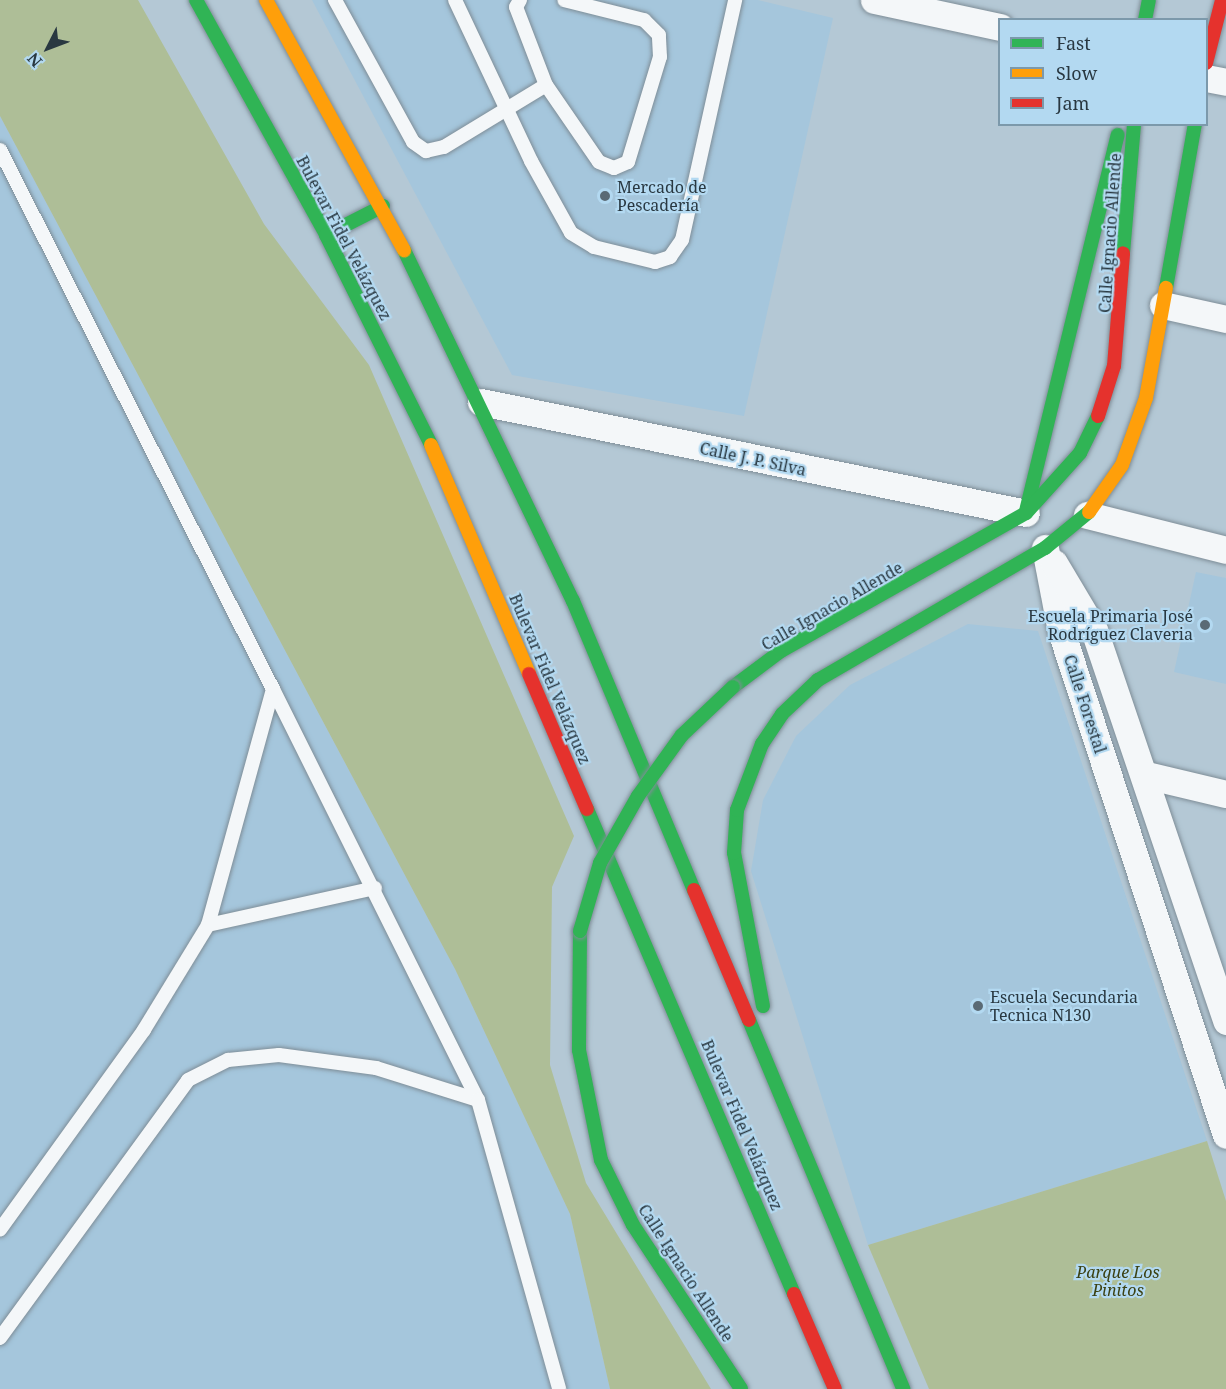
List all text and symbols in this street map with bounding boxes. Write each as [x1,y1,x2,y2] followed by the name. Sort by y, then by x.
[18,18,78,78] north arrow
[998,18,1208,126] legend
[1056,31,1091,55] text: Fast
[22,48,47,72] text: N
[1056,61,1097,85] text: Slow
[1056,91,1090,115] text: Jam
[1095,152,1125,314] street label: Calle Ignacio Allende
[292,153,396,323] street label: Bulevar Fidel Velázquez
[617,177,707,215] place label: Mercado de Pescadería
[598,189,612,203] marker: Mercado de Pescadería
[698,438,808,480] street label: Calle J. P. Silva
[758,558,906,654] street label: Calle Ignacio Allende
[505,591,595,767] street label: Bulevar Fidel Velázquez
[1028,606,1193,644] place label: Escuela Primaria José Rodríguez Claveria
[1198,618,1212,632] marker: Escuela Primaria José Rodríguez Claveria
[1060,652,1110,756] street label: Calle Forestal
[990,987,1138,1025] place label: Escuela Secundaria Tecnica N130
[971,999,985,1013] marker: Escuela Secundaria Tecnica N130
[697,1037,787,1213] street label: Bulevar Fidel Velázquez
[634,1201,738,1345] street label: Calle Ignacio Allende
[1076,1262,1160,1300] park label: Parque Los Pinitos

